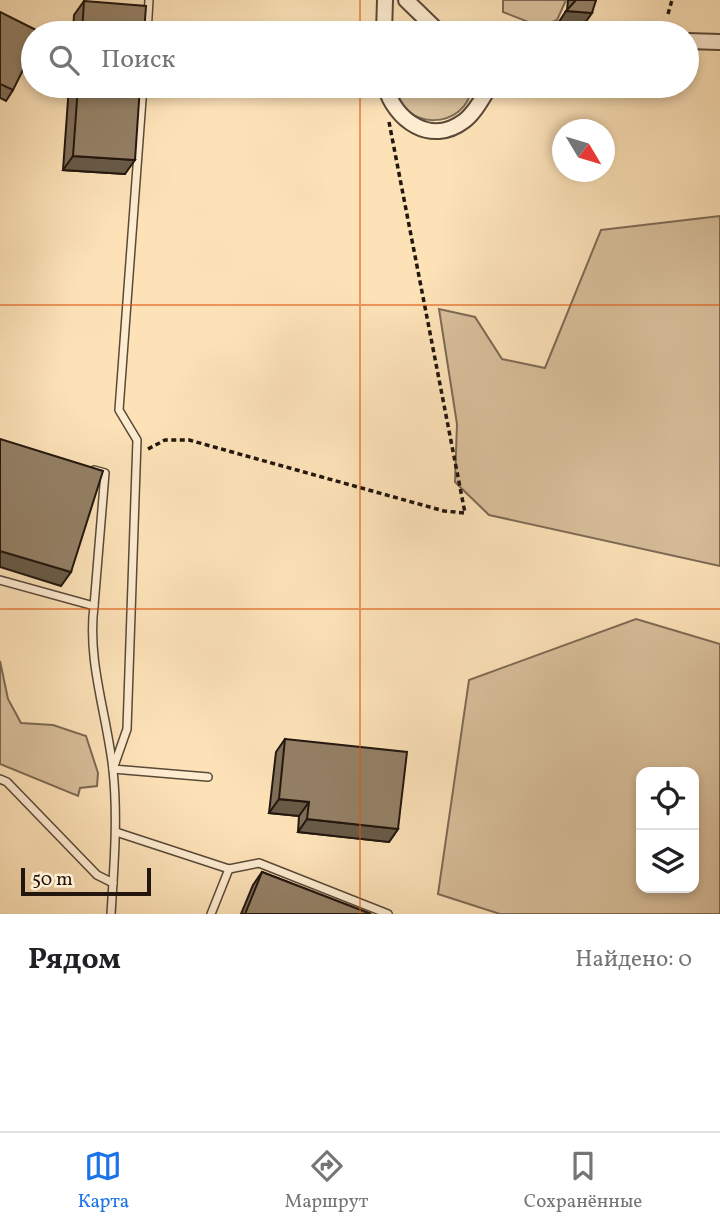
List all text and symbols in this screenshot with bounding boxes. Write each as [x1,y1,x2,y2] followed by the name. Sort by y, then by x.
[21,21,699,98] search box
[45,41,83,79] icon: search
[101,42,175,78] text: Поиск
[552,119,615,182] north arrow
[636,767,699,893] map controls
[636,767,699,830] button: locate
[636,830,699,893] button: layers
[21,865,150,897] scale bar
[32,867,73,893] text: 50 m
[28,939,121,981] text: Рядом
[575,944,692,976] text: Найдено: 0
[78,1147,129,1215] tab: Карта
[285,1147,368,1215] tab: Маршрут
[524,1147,642,1215] tab: Сохранённые

